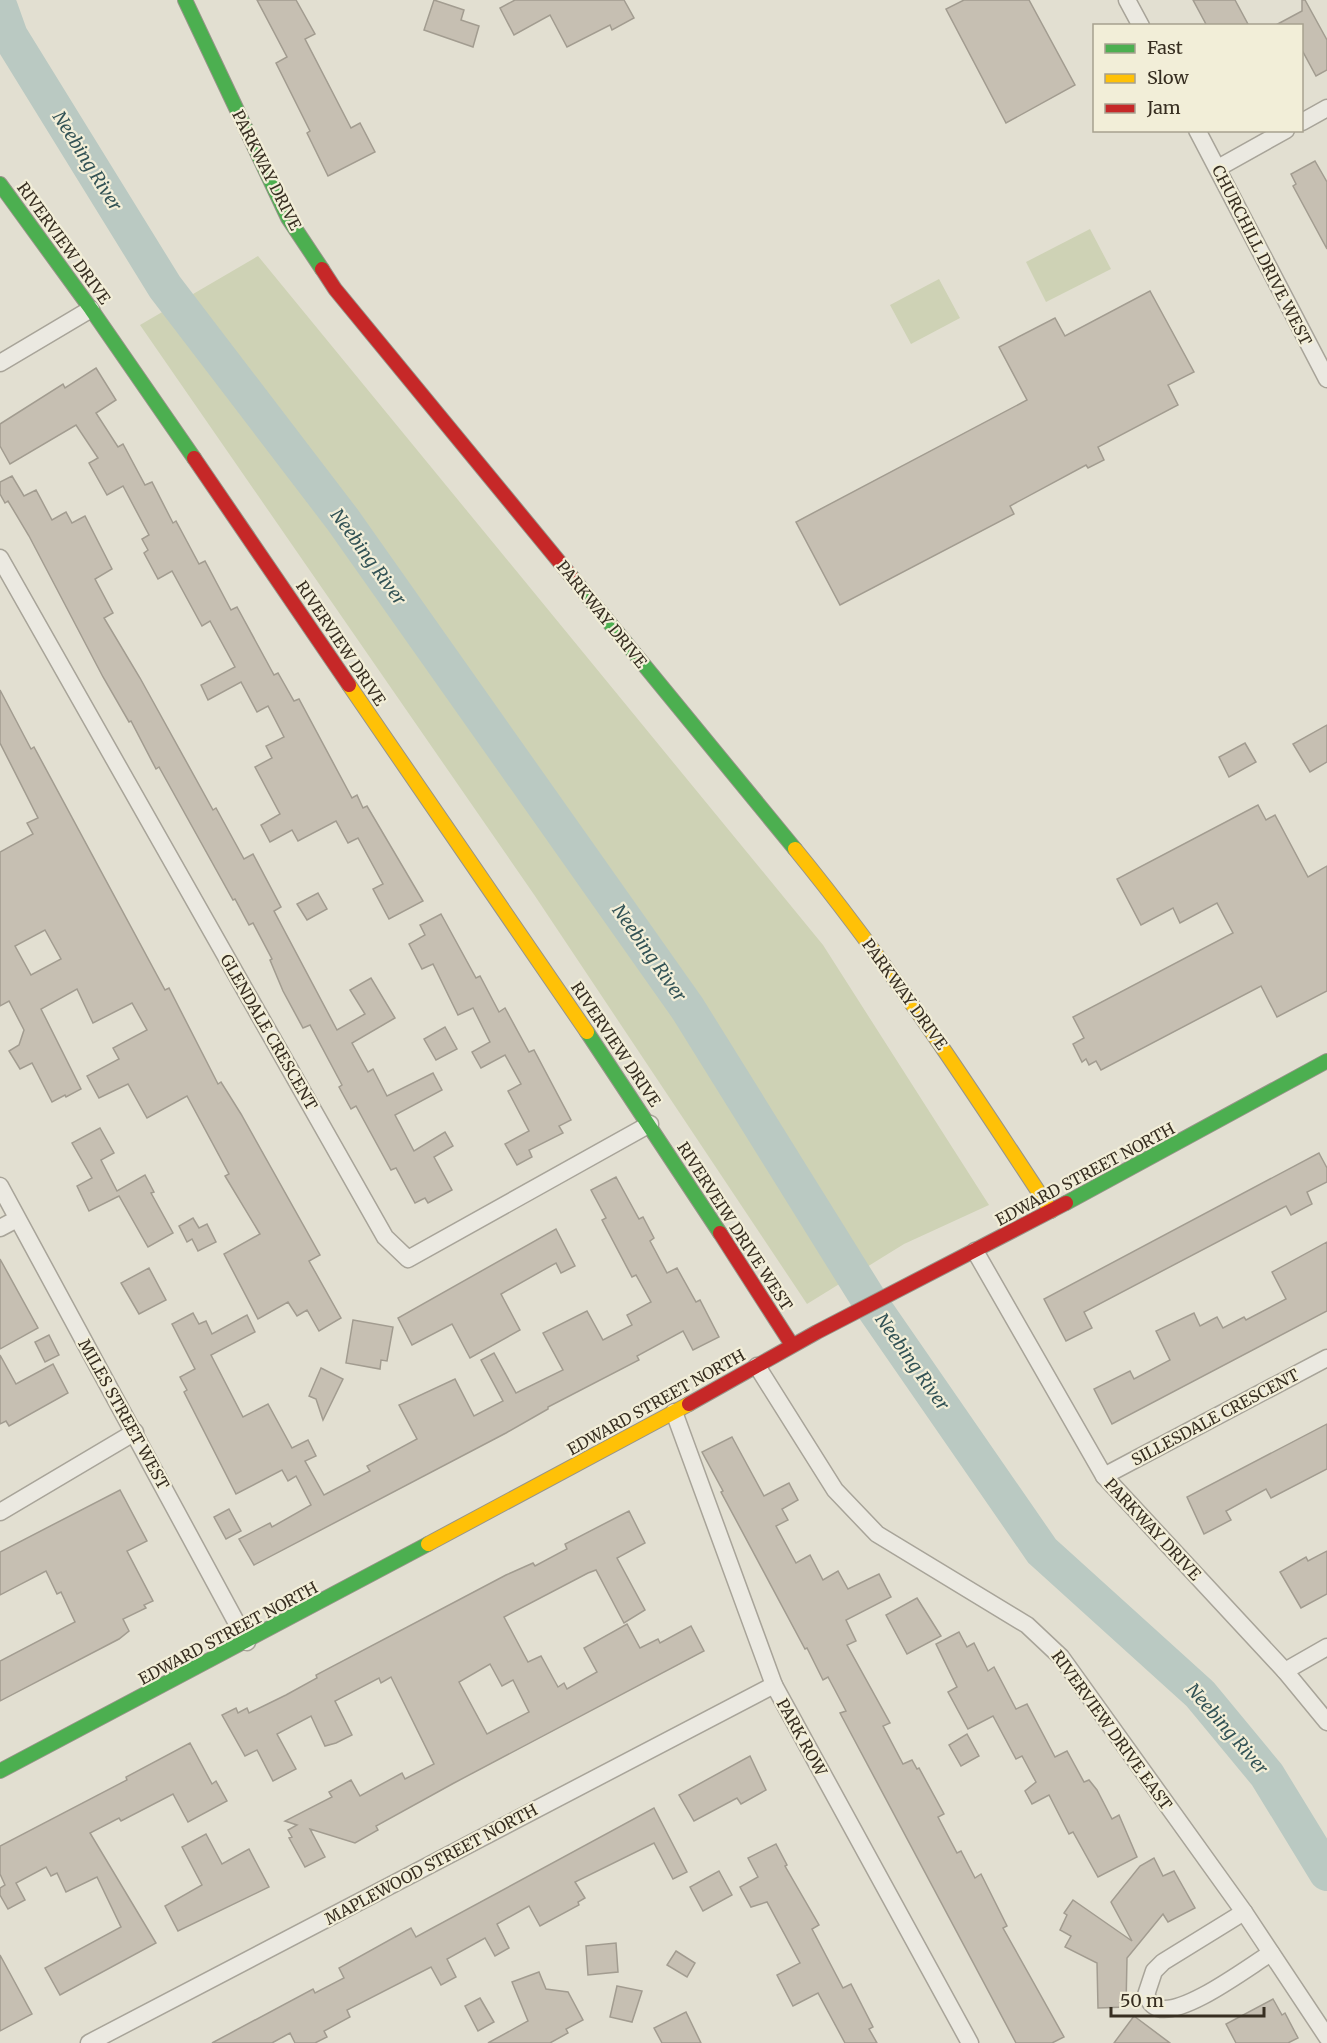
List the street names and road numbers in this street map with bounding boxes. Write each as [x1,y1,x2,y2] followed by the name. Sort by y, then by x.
[228,107,306,234] street label: PARKWAY DRIVE
[1208,162,1316,348] street label: CHURCHILL DRIVE WEST
[13,178,115,309] street label: RIVERVIEW DRIVE
[553,556,652,672] street label: PARKWAY DRIVE
[292,577,391,710] street label: RIVERVIEW DRIVE
[858,935,952,1054] street label: PARKWAY DRIVE
[216,951,322,1113] street label: GLENDALE CRESCENT
[567,978,666,1111] street label: RIVERVIEW DRIVE
[992,1118,1178,1230] street label: EDWARD STREET NORTH
[673,1138,797,1314] street label: RIVERVEIW DRIVE WEST
[74,1335,174,1493] street label: MILES STREET WEST
[564,1345,748,1459] street label: EDWARD STREET NORTH
[1128,1364,1302,1470] street label: SILLESDALE CRESCENT
[1101,1474,1206,1585] street label: PARKWAY DRIVE
[135,1577,321,1689] street label: EDWARD STREET NORTH
[1047,1646,1177,1814] street label: RIVERVIEW DRIVE EAST
[773,1695,832,1780] street label: PARK ROW
[321,1799,541,1929] street label: MAPLEWOOD STREET NORTH

